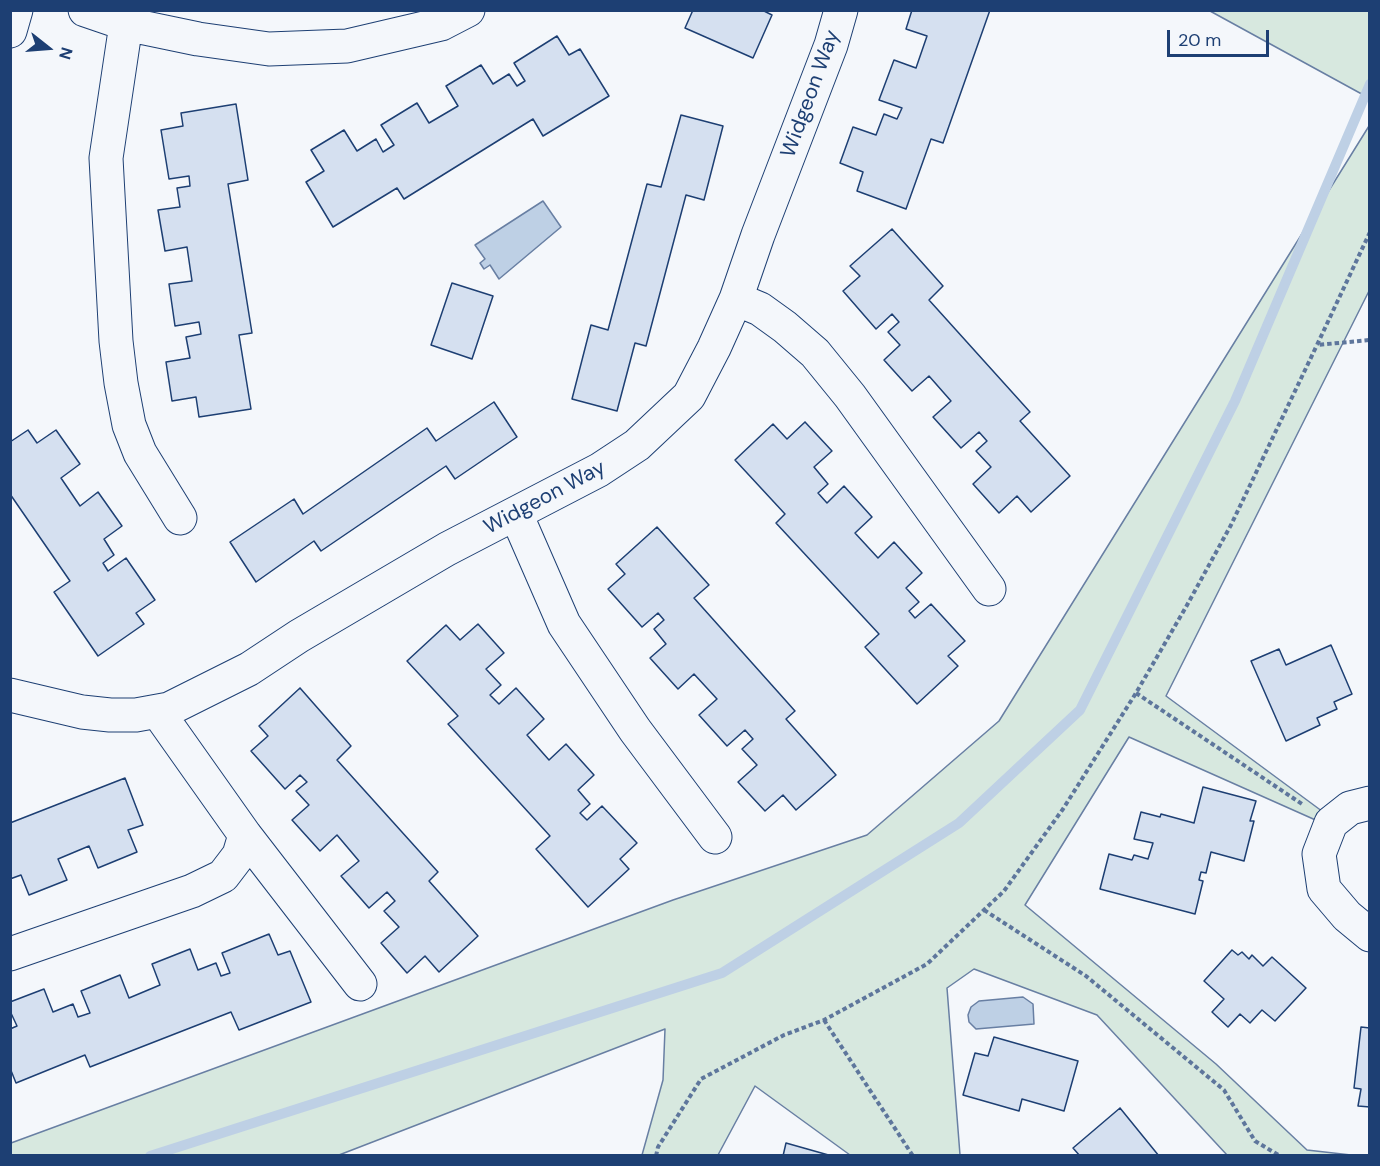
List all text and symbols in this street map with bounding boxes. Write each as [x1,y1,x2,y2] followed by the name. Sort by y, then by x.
[18,18,78,78] north arrow
[1170,18,1272,56] scale bar
[776,27,846,161] street label: Widgeon Way
[1178,28,1221,52] text: 20 m
[54,45,77,62] text: N
[480,455,610,541] street label: Widgeon Way

